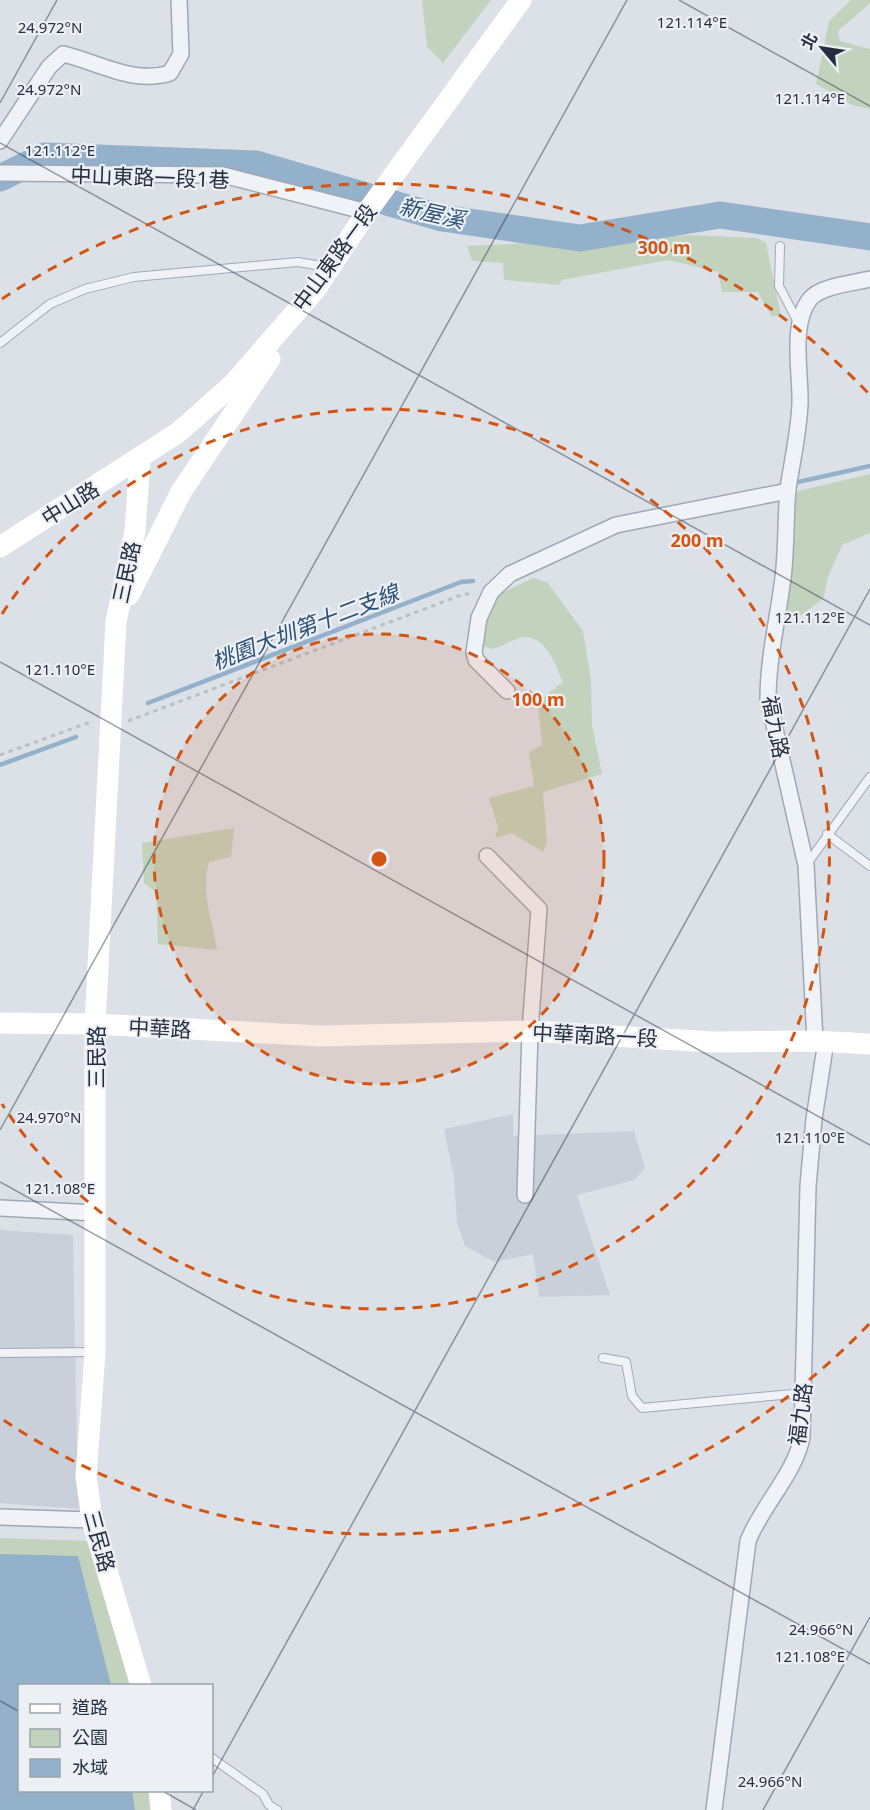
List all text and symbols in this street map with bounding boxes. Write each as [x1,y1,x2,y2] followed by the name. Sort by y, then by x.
[657,12,727,32] text: 121.114°E
[18,17,82,37] text: 24.972°N
[792,18,852,78] north arrow
[795,28,822,53] text: 北
[17,79,81,99] text: 24.972°N
[775,88,845,108] text: 121.114°E
[25,140,95,160] text: 121.112°E
[70,160,230,194] street label: 中山東路一段1巷
[396,190,470,235] water label: 新屋溪
[286,198,382,316] street label: 中山東路一段
[637,235,691,259] text: 300 m
[36,474,104,532] street label: 中山路
[670,528,724,552] text: 200 m
[106,538,146,606] street label: 三民路
[207,575,406,675] water label: 桃園大圳第十二支線
[775,607,845,627] text: 121.112°E
[25,659,95,679] text: 121.110°E
[511,687,565,711] text: 100 m
[756,693,796,761] street label: 福九路
[369,849,389,869] centre of rings
[128,1012,192,1044] street label: 中華路
[531,1018,659,1052] street label: 中華南路一段
[82,1026,110,1089] street label: 三民路
[17,1107,81,1127] text: 24.970°N
[775,1127,845,1147] text: 121.110°E
[25,1178,95,1198] text: 121.108°E
[782,1381,818,1447] street label: 福九路
[78,1507,122,1575] street label: 三民路
[789,1619,853,1639] text: 24.966°N
[775,1646,845,1666] text: 121.108°E
[18,1684,213,1792] legend
[72,1695,108,1719] text: 道路
[72,1725,108,1749] text: 公園
[72,1755,108,1779] text: 水域
[738,1771,802,1791] text: 24.966°N

